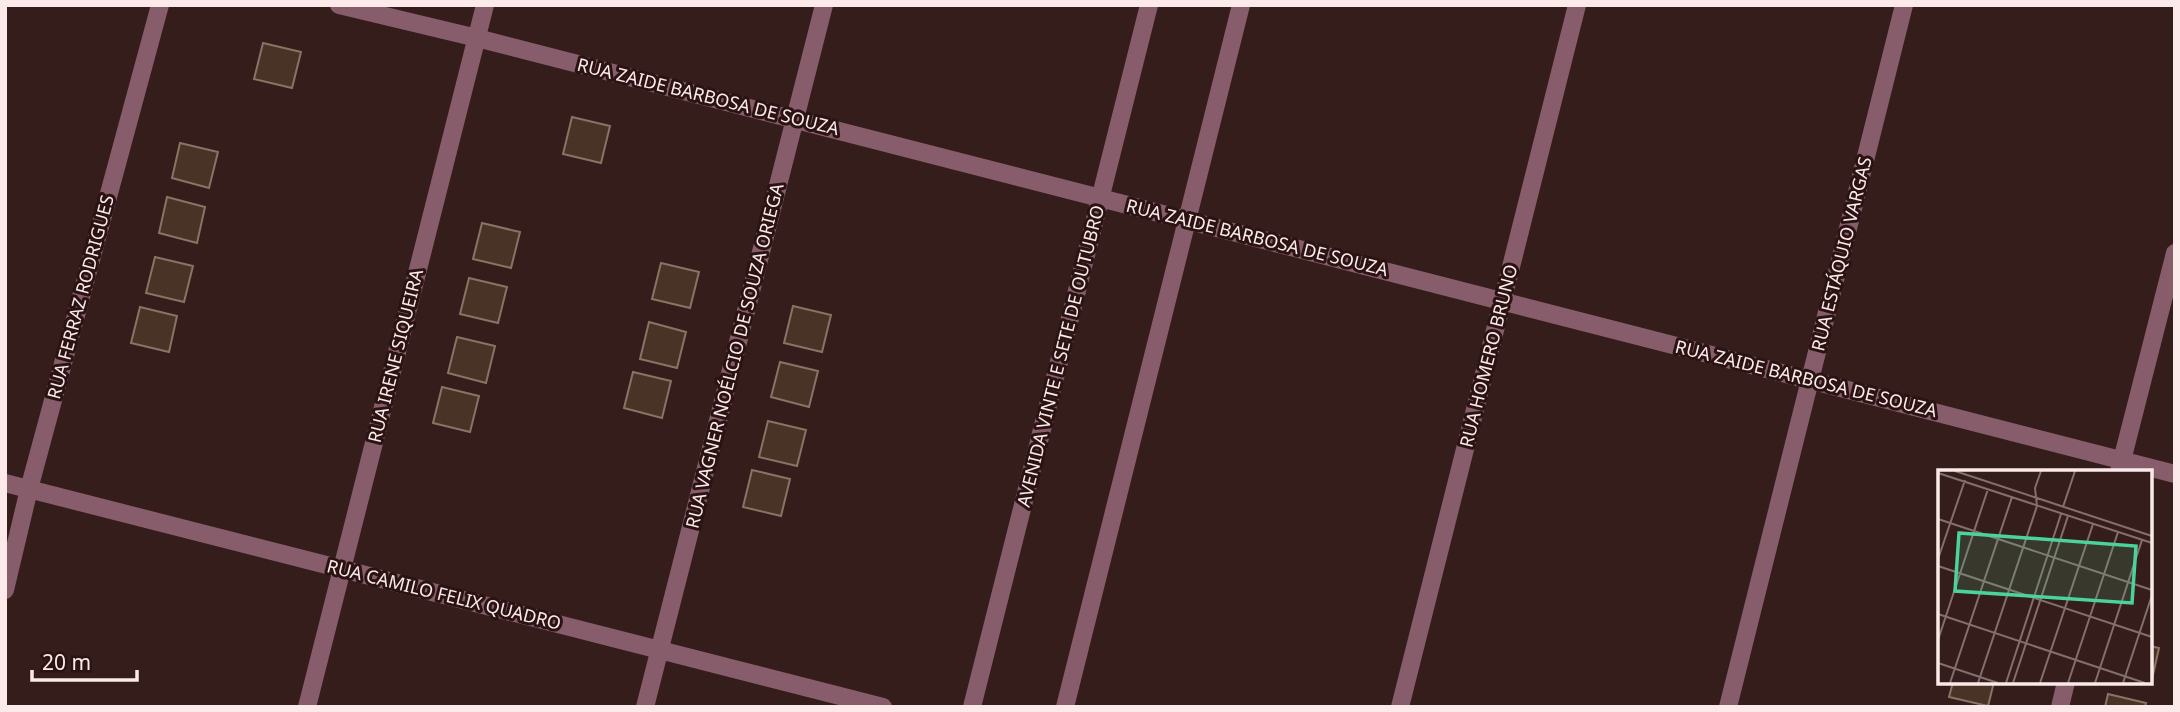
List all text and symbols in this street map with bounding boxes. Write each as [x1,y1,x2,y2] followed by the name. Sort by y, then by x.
[575,52,842,140] street label: RUA ZAIDE BARBOSA DE SOUZA
[1805,154,1877,353] street label: RUA ESTÁQUIO VARGAS
[679,180,789,531] street label: RUA VAGNER NOÉLCIO DE SOUZA ORIEGA
[41,192,119,401] street label: RUA FERRAZ RODRIGUES
[1124,193,1391,281] street label: RUA ZAIDE BARBOSA DE SOUZA
[1011,202,1109,509] street label: AVENIDA VINTE E SETE DE OUTUBRO
[1454,262,1522,450] street label: RUA HOMERO BRUNO
[362,266,428,445] street label: RUA IRENE SIQUEIRA
[1673,334,1940,422] street label: RUA ZAIDE BARBOSA DE SOUZA
[1938,470,2152,684] inset map
[325,553,564,635] street label: RUA CAMILO FELIX QUADRO
[32,638,136,682] scale bar
[42,648,91,676] text: 20 m

